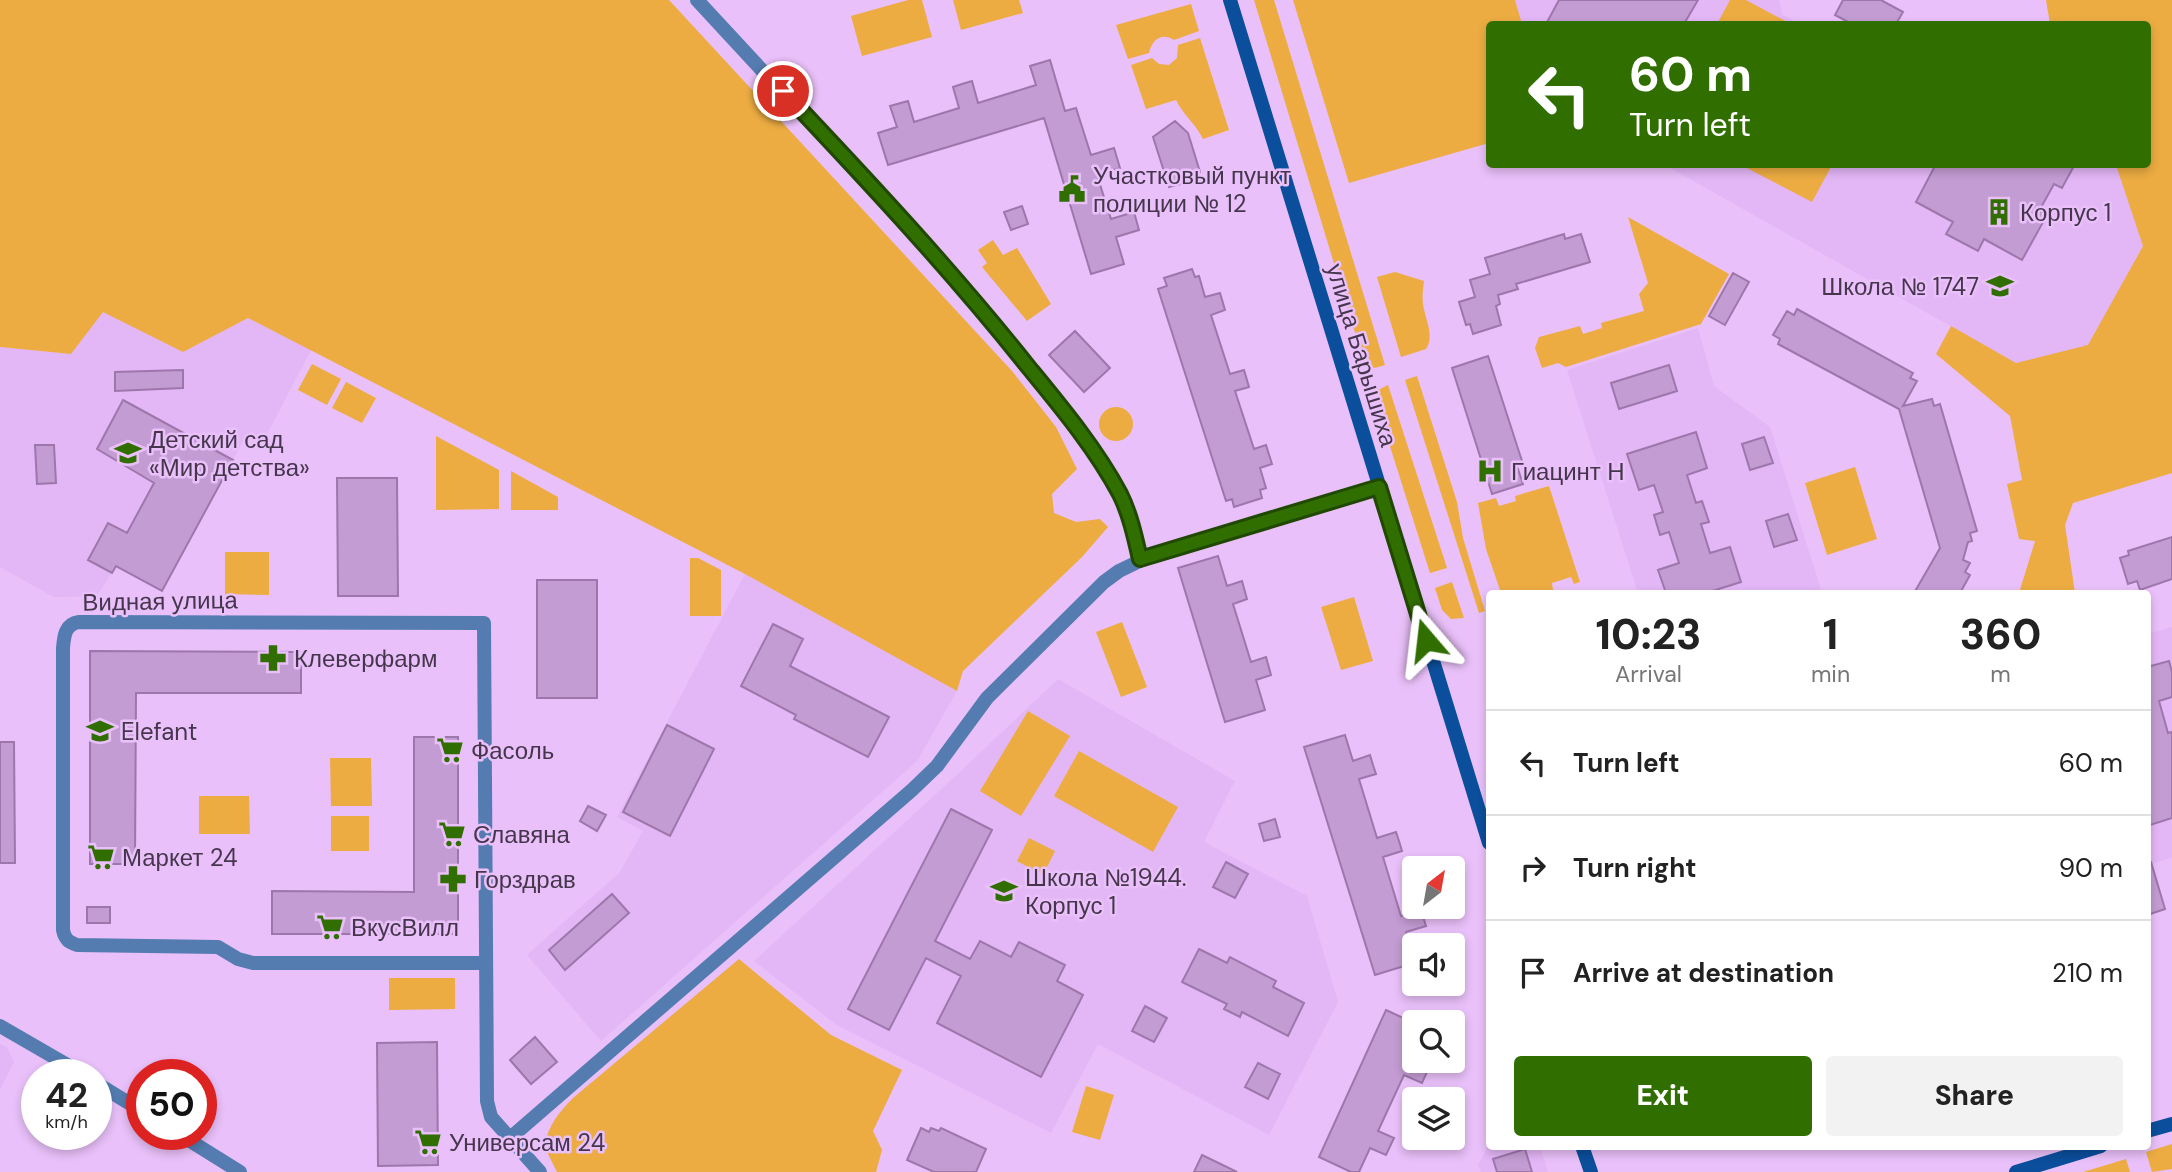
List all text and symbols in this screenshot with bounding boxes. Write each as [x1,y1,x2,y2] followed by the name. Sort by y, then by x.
[1629,42,1752,106] text: 60 m
[1514,49,1605,140] icon: left
[753,61,813,121] pin
[764,72,802,110] icon: arrive
[1629,104,1751,146] text: Turn left
[1093,160,1291,219] place label: Участковый пункт полиции № 12
[1057,174,1087,204] public building icon: Участковый пункт полиции № 12
[1984,197,2014,227] building icon: Корпус 1
[2020,197,2111,228] place label: Корпус 1
[1319,260,1405,451] street label: улица Барышиха
[1821,271,1979,302] place label: Школа № 1747
[1985,271,2015,301] school or university icon: Школа № 1747
[149,424,310,483] place label: Детский сад «Мир детства»
[113,438,143,468] school or university icon: Детский сад «Мир детства»
[1475,456,1505,486] hospital icon: Гиацинт Н
[1511,456,1625,487] place label: Гиацинт Н
[82,584,239,618] street label: Видная улица
[1389,603,1463,677] position arrow
[1596,607,1701,662] text: 10:23
[1823,607,1838,662] text: 1
[1960,607,2041,662] text: 360
[258,643,288,673] pharmacy icon: Клеверфарм
[294,643,437,674] place label: Клеверфарм
[1615,659,1682,689] text: Arrival
[1811,659,1850,689] text: min
[1990,659,2011,689] text: m
[85,716,115,746] school or university icon: Elefant
[121,716,197,747] place label: Elefant
[435,735,465,765] supermarket icon: Фасоль
[471,735,554,766] place label: Фасоль
[1514,744,1552,782] icon: left
[1573,746,1680,780] text: Turn left
[2059,746,2123,780] text: 60 m
[437,819,467,849] supermarket icon: Славяна
[473,819,570,850] place label: Славяна
[86,842,116,872] supermarket icon: Маркет 24
[122,842,238,873] place label: Маркет 24
[1514,849,1552,887] icon: right
[1573,851,1697,885] text: Turn right
[2059,851,2123,885] text: 90 m
[1402,856,1465,919] north arrow
[1402,856,1465,1150] map controls
[1025,862,1187,921] place label: Школа №1944. Корпус 1
[438,864,468,894] pharmacy icon: Горздрав
[474,864,576,895] place label: Горздрав
[989,876,1019,906] school or university icon: Школа №1944. Корпус 1
[315,912,345,942] supermarket icon: ВкусВилл
[351,912,459,943] place label: ВкусВилл
[1402,933,1465,996] button: sound
[1514,954,1552,992] icon: arrive
[1573,956,1834,990] text: Arrive at destination
[2052,956,2123,990] text: 210 m
[1402,1010,1465,1073] button: search
[1514,1056,1812,1136] button: Exit
[1826,1056,2123,1136] button: Share
[126,1059,217,1150] speed limit sign: 50
[45,1072,88,1118] text: 42
[1402,1087,1465,1150] button: layers
[45,1110,88,1134] text: km/h
[413,1127,443,1157] supermarket icon: Универсам 24
[449,1127,605,1158] place label: Универсам 24

